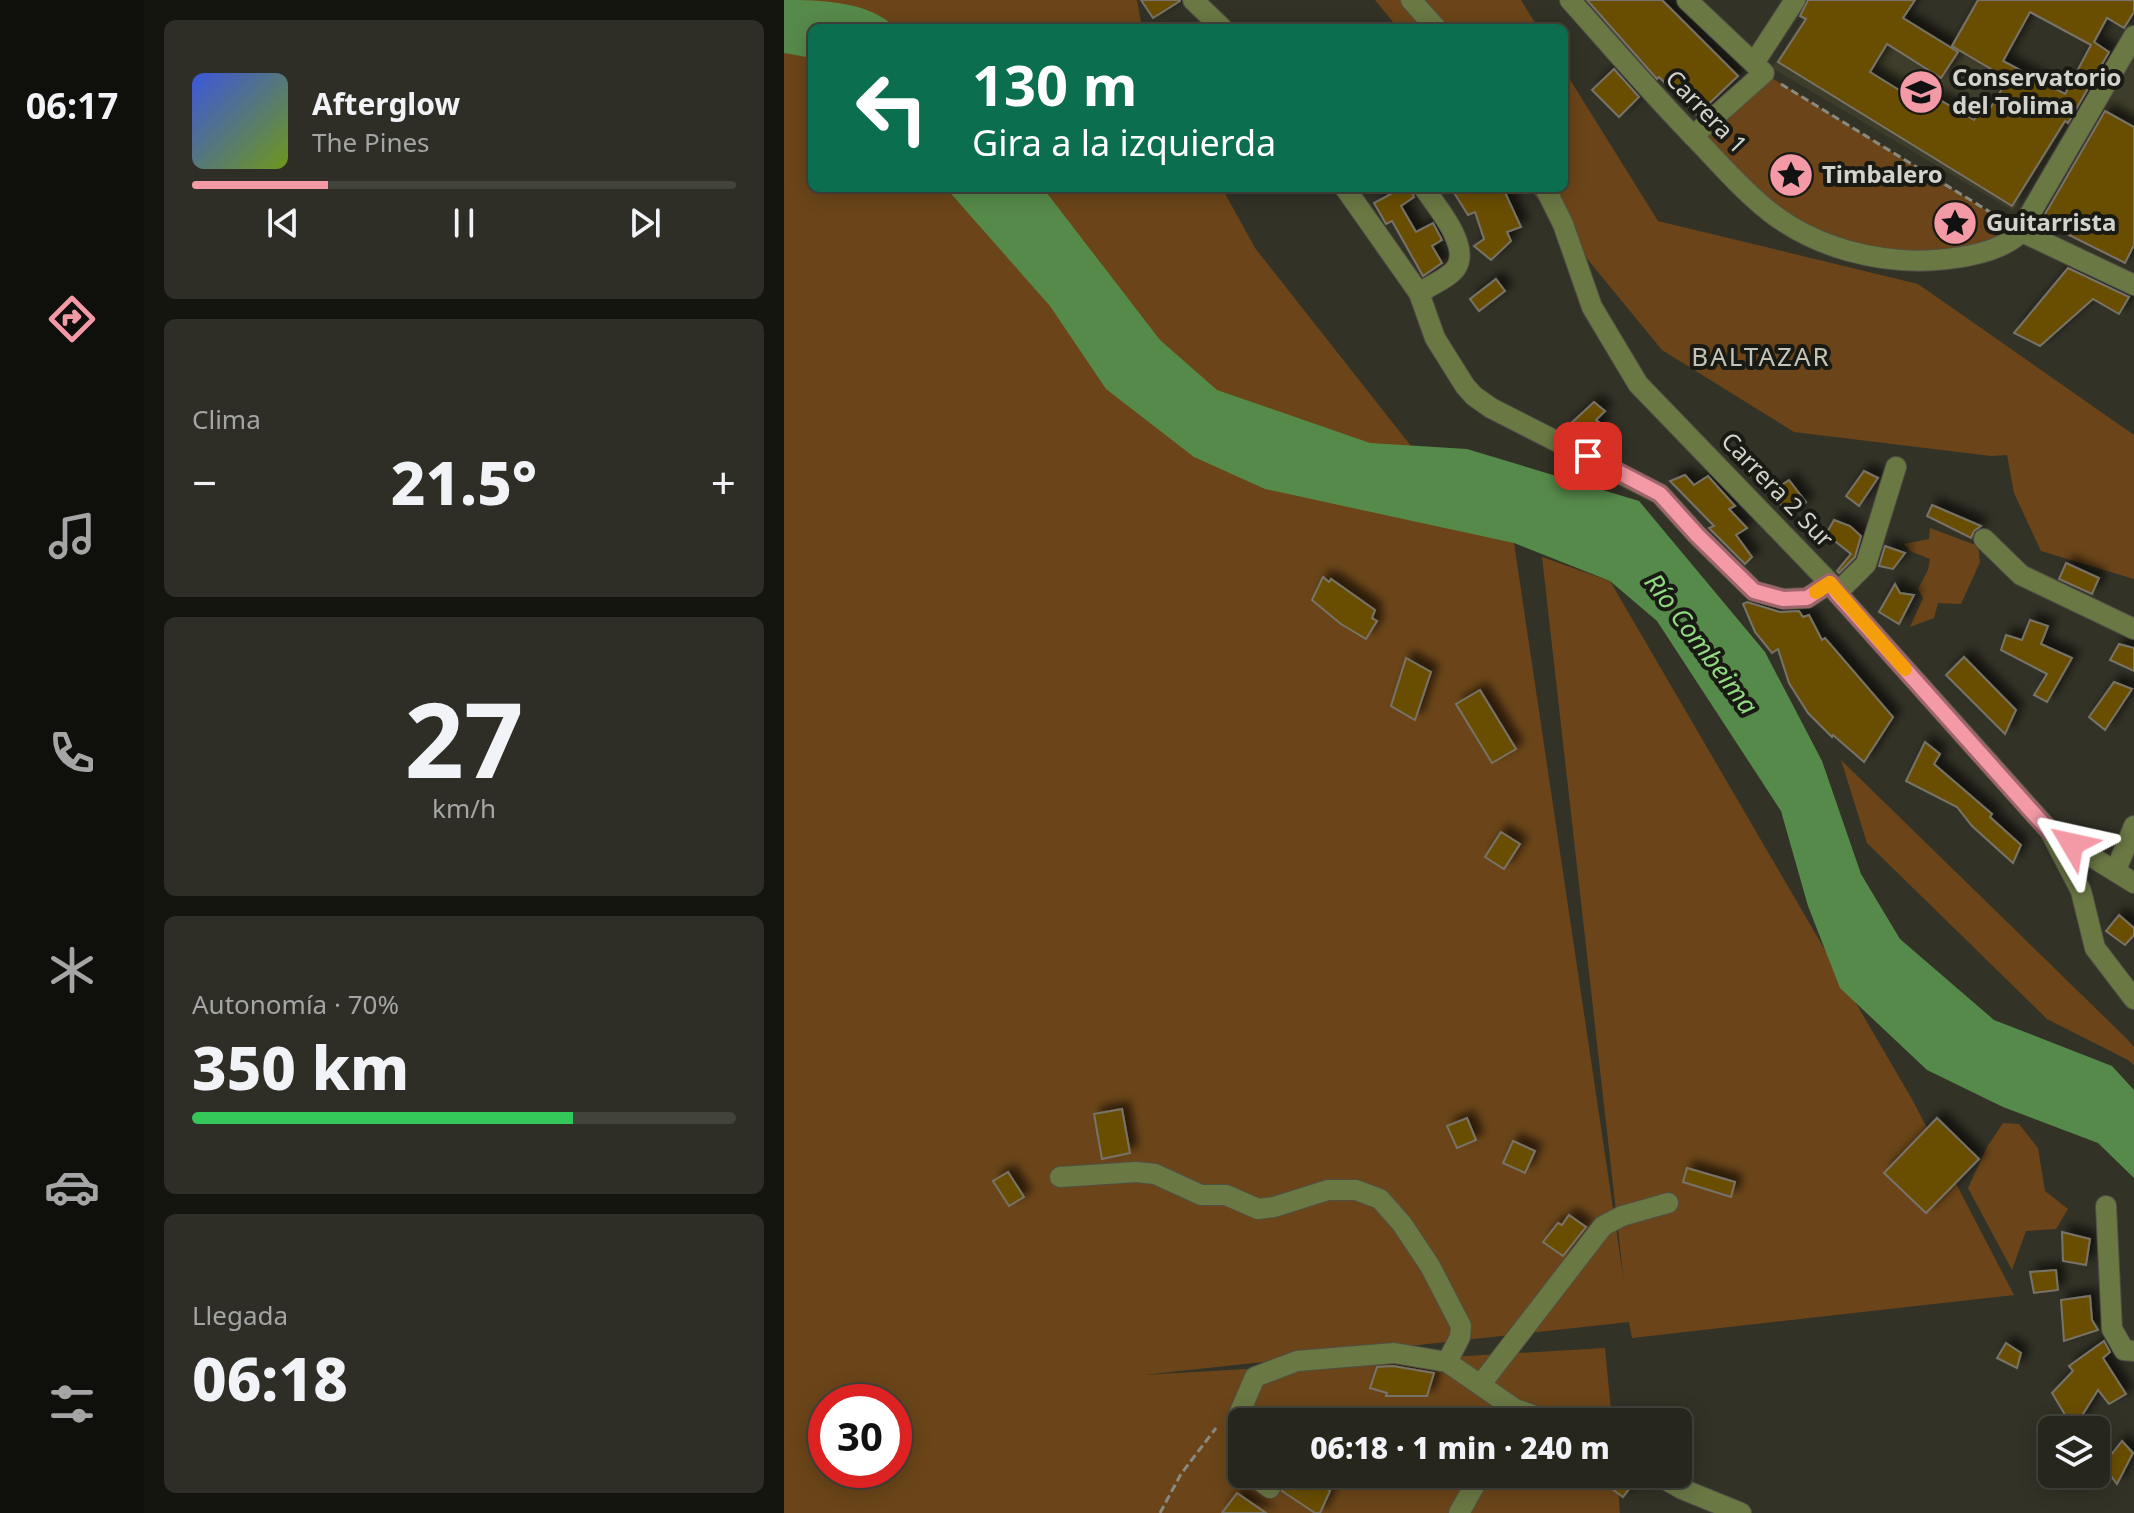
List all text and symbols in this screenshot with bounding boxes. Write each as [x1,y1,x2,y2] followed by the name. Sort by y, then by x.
[972,46,1137,122] text: 130 m
[840,56,944,160] icon: left
[1952,60,2122,121] place label: Conservatorio del Tolima
[1659,62,1755,160] street label: Carrera 1
[1897,68,1945,116] school or university icon: Conservatorio del Tolima
[26,81,118,130] text: 06:17
[312,83,460,124] text: Afterglow
[972,118,1276,167] text: Gira a la izquierda
[312,124,430,160] text: The Pines
[1767,151,1815,199] place icon: Timbalero
[1822,157,1943,190] place label: Timbalero
[1931,199,1979,247] place icon: Guitarrista
[261,201,305,245] icon: previous
[442,201,486,245] icon: pause
[623,201,667,245] icon: next
[1986,205,2116,238] place label: Guitarrista
[44,291,100,347] icon: directions
[1691,338,1831,374] district label: BALTAZAR
[192,401,261,437] text: Clima
[1554,422,1622,490] pin
[1715,424,1842,554] street label: Carrera 2 Sur
[1566,434,1610,478] icon: arrive
[391,441,537,523] text: 21.5°
[192,452,217,512] text: −
[711,452,736,512] text: +
[44,508,100,564] icon: music
[1637,566,1767,721] water label: Río Combeima
[405,667,523,808] text: 27
[44,725,100,781] icon: phone
[432,790,496,826] text: km/h
[2030,802,2114,886] position arrow
[44,942,100,998] icon: climate
[192,986,399,1022] text: Autonomía · 70%
[192,1026,409,1108] text: 350 km
[44,1159,100,1215] icon: car
[192,1297,288,1333] text: Llegada
[192,1337,348,1419] text: 06:18
[44,1376,100,1432] icon: filters
[808,1384,912,1488] speed limit sign: 30
[2038,1416,2110,1488] map controls
[2038,1416,2110,1488] button: layers
[1310,1427,1610,1468] text: 06:18 · 1 min · 240 m

